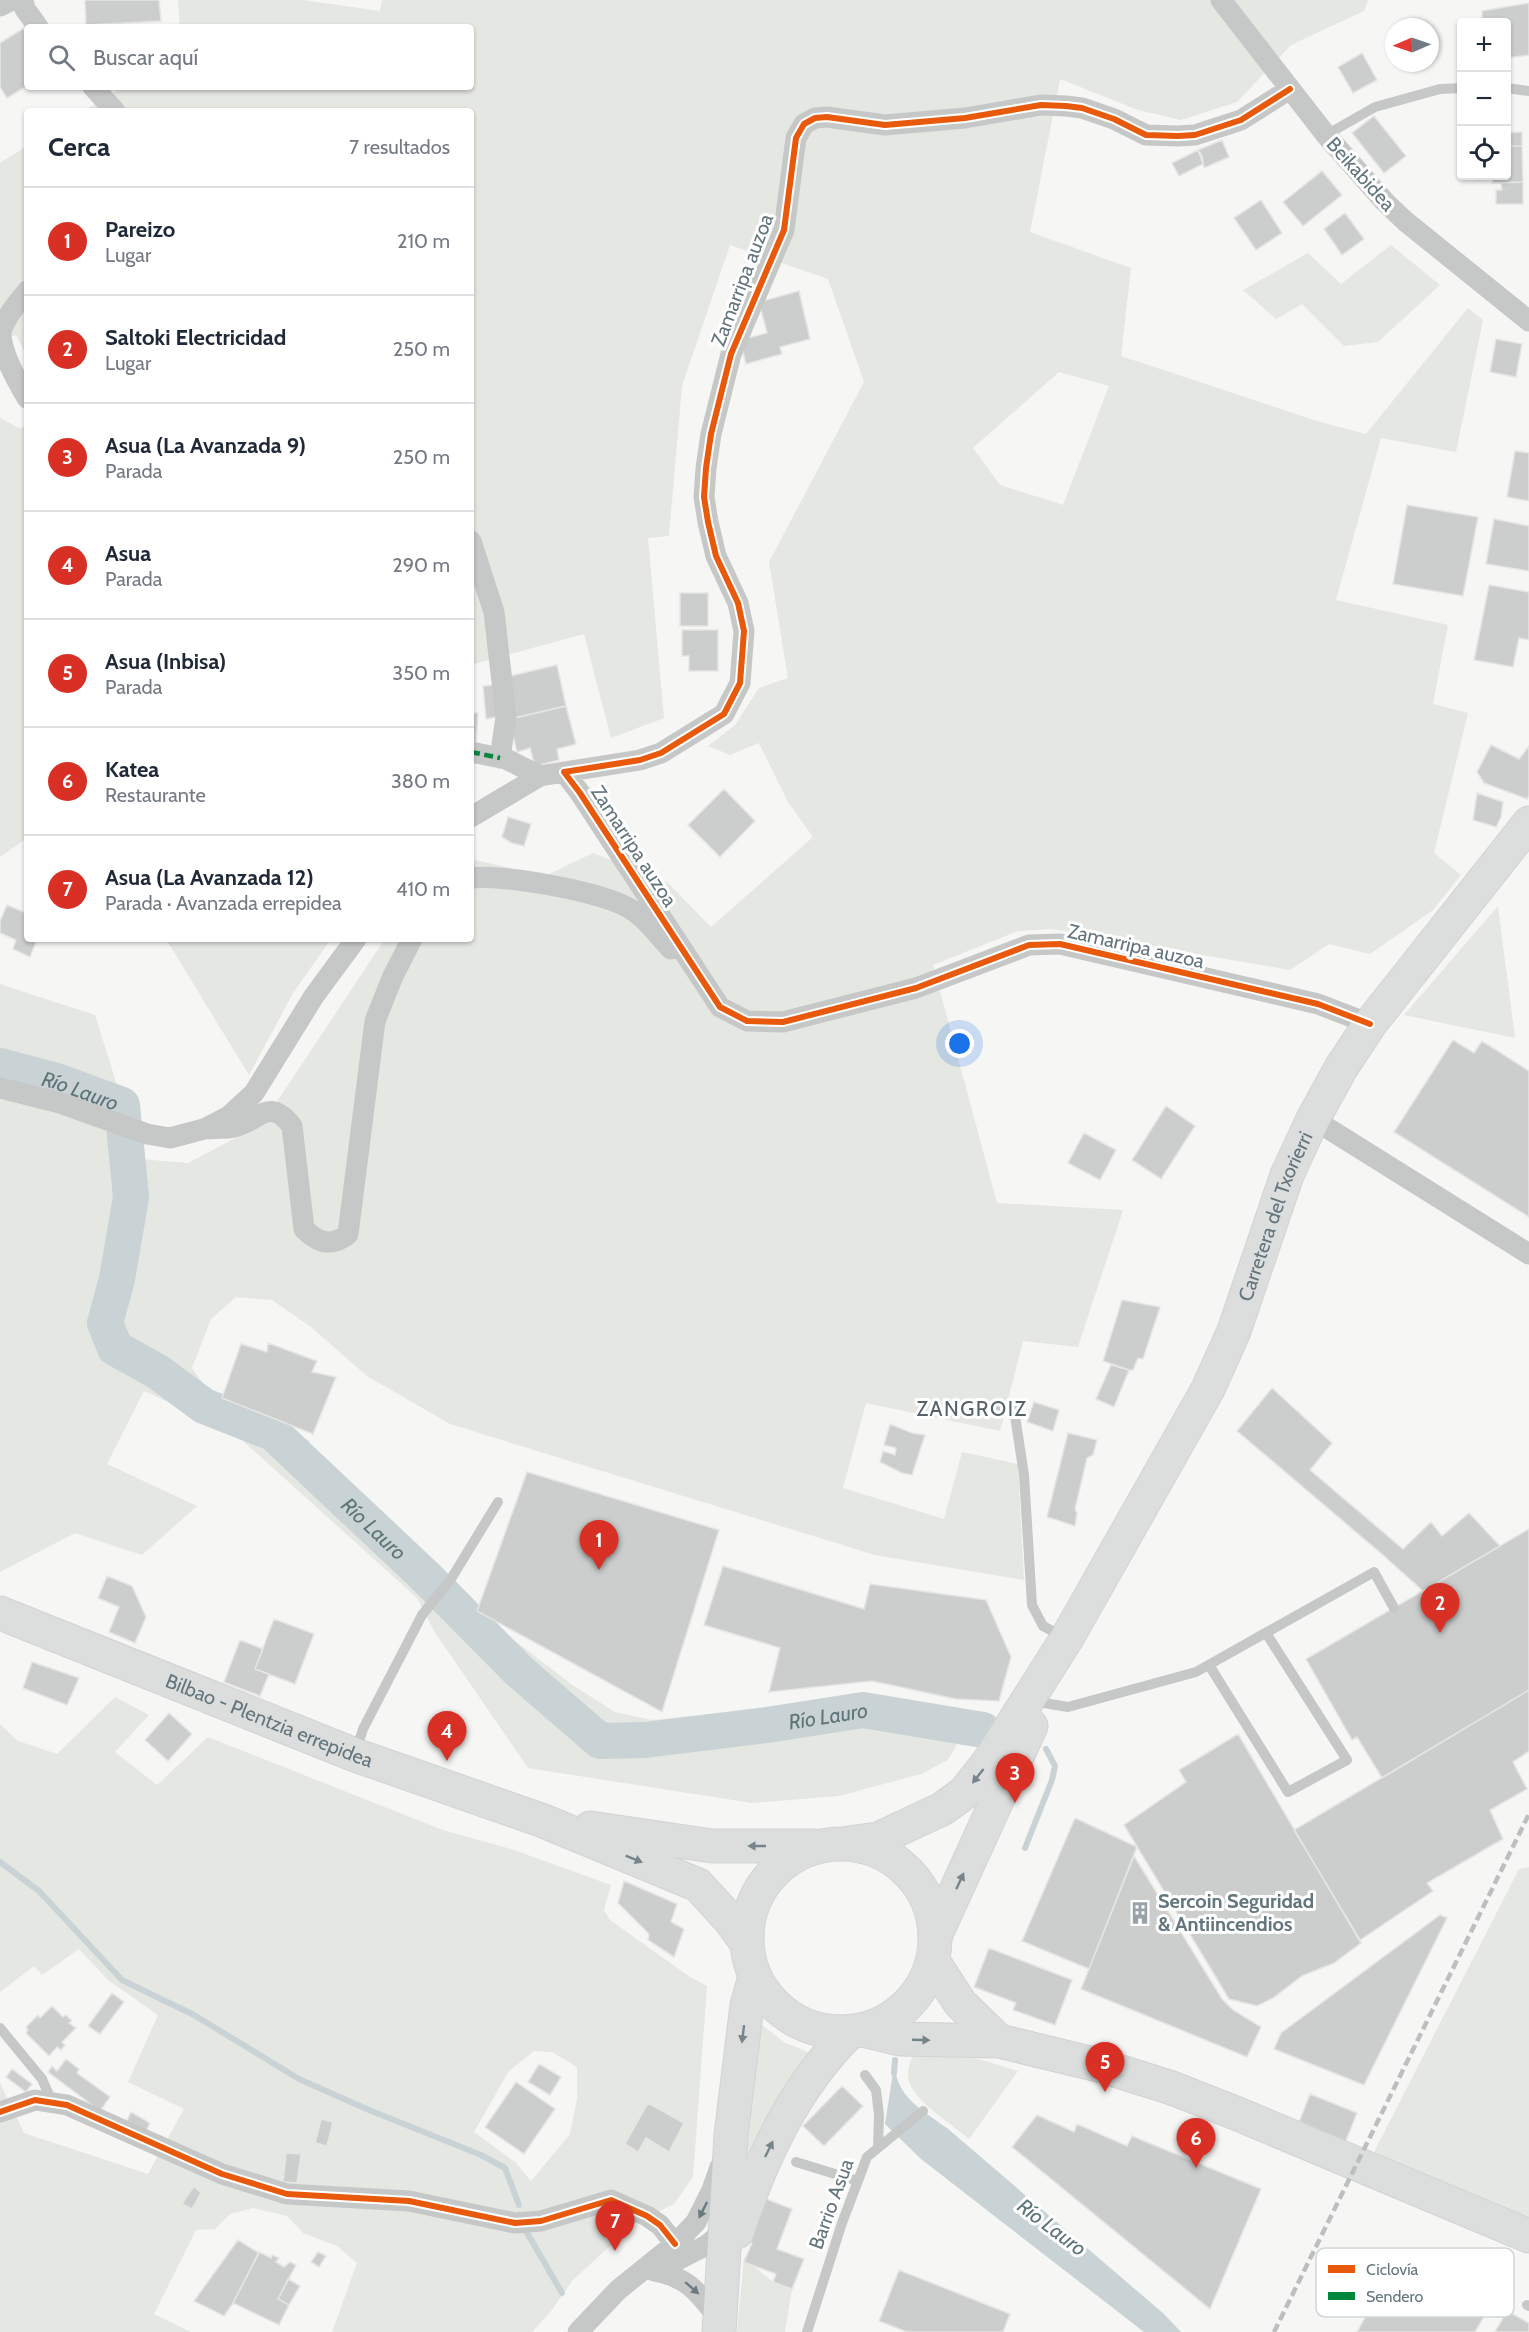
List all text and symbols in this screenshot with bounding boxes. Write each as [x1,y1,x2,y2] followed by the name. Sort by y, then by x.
[1385,18,1439,72] north arrow
[1457,18,1511,180] map controls
[1457,18,1511,72] button: +
[24,24,474,90] search box
[45,41,78,74] icon: search
[93,44,198,71] text: Buscar aquí
[1457,72,1511,126] button: −
[1457,126,1511,180] button: locate
[48,131,110,163] text: Cerca
[1322,132,1401,216] street label: Beikabidea
[349,135,450,159] text: 7 resultados
[706,210,778,349] street label: Zamarripa auzoa
[105,216,175,243] text: Pareizo
[64,229,71,253] text: 1
[397,229,450,253] text: 210 m
[105,243,151,267] text: Lugar
[105,324,286,351] text: Saltoki Electricidad
[62,337,73,361] text: 2
[393,337,450,361] text: 250 m
[105,351,151,375] text: Lugar
[105,432,306,459] text: Asua (La Avanzada 9)
[62,445,73,469] text: 3
[393,445,450,469] text: 250 m
[105,459,162,483] text: Parada
[105,540,151,567] text: Asua
[61,553,74,577] text: 4
[392,553,450,577] text: 290 m
[105,567,162,591] text: Parada
[105,648,226,675] text: Asua (Inbisa)
[62,661,73,685] text: 5
[392,661,450,685] text: 350 m
[105,675,162,699] text: Parada
[105,756,159,783] text: Katea
[62,769,73,793] text: 6
[391,769,450,793] text: 380 m
[586,781,682,911] street label: Zamarripa auzoa
[105,783,206,807] text: Restaurante
[105,864,314,891] text: Asua (La Avanzada 12)
[62,877,73,901] text: 7
[396,877,450,901] text: 410 m
[105,891,342,915] text: Parada · Avanzada errepidea
[1065,919,1207,973] street label: Zamarripa auzoa
[945,1029,974,1058] your location
[39,1065,122,1115] water label: Río Lauro
[1233,1128,1318,1304] street label: Carretera del Txorierri
[916,1396,1028,1421] district label: ZANGROIZ
[337,1492,412,1565] water label: Río Lauro
[580,1520,618,1570] pin: 1
[1420,1584,1460,1633] pin: 2
[162,1669,376,1772] street label: Bilbao - Plentzia errepidea
[787,1697,869,1734] water label: Río Lauro
[428,1712,466,1761] pin: 4
[996,1754,1034,1803] pin: 3
[973,1768,985,1783] one-way arrow
[747,1841,766,1851] one-way arrow
[625,1854,643,1864] one-way arrow
[955,1872,965,1890] one-way arrow
[1158,1889,1314,1936] place label: Sercoin Seguridad & Antiincendios
[1127,1900,1153,1926] building icon: Sercoin Seguridad & Antiincendios
[738,2025,748,2044] one-way arrow
[911,2035,930,2044] one-way arrow
[1086,2042,1124,2092] pin: 5
[1176,2118,1216,2168] pin: 6
[764,2141,773,2158] one-way arrow
[804,2155,859,2253] street label: Barrio Asua
[1013,2193,1091,2261] water label: Río Lauro
[698,2201,707,2218] one-way arrow
[596,2202,634,2251] pin: 7
[1316,2248,1514,2317] legend
[1366,2260,1419,2279] text: Ciclovía
[684,2281,699,2294] one-way arrow
[1366,2287,1423,2306] text: Sendero

